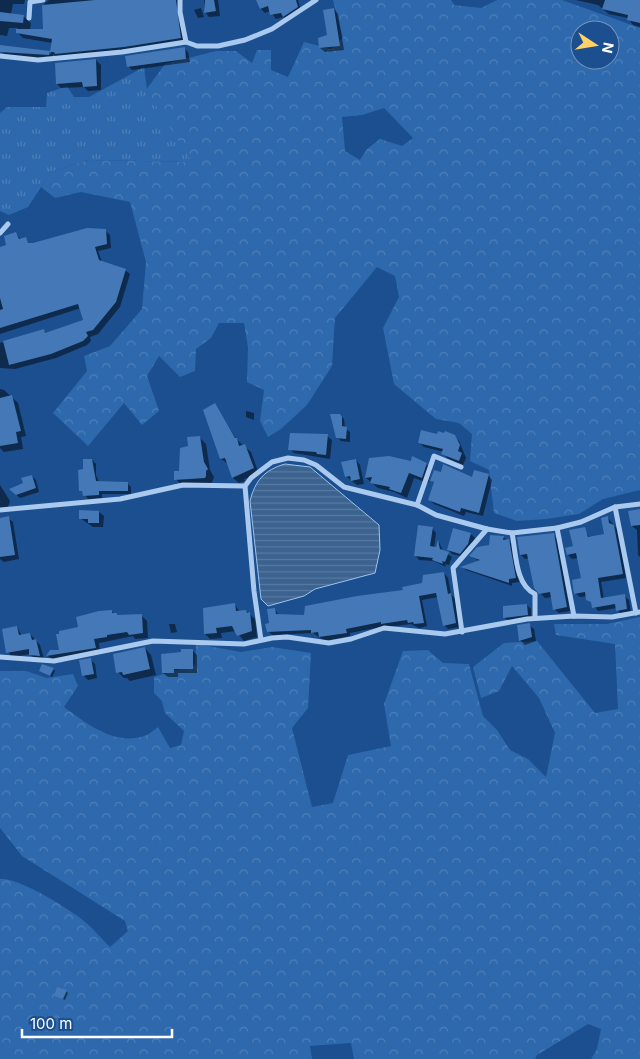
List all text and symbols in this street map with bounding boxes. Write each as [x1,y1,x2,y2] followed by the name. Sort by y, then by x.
[570,20,620,70] north arrow
[599,41,618,55] text: N
[22,1006,172,1038] scale bar
[30,1014,72,1033] text: 100 m

